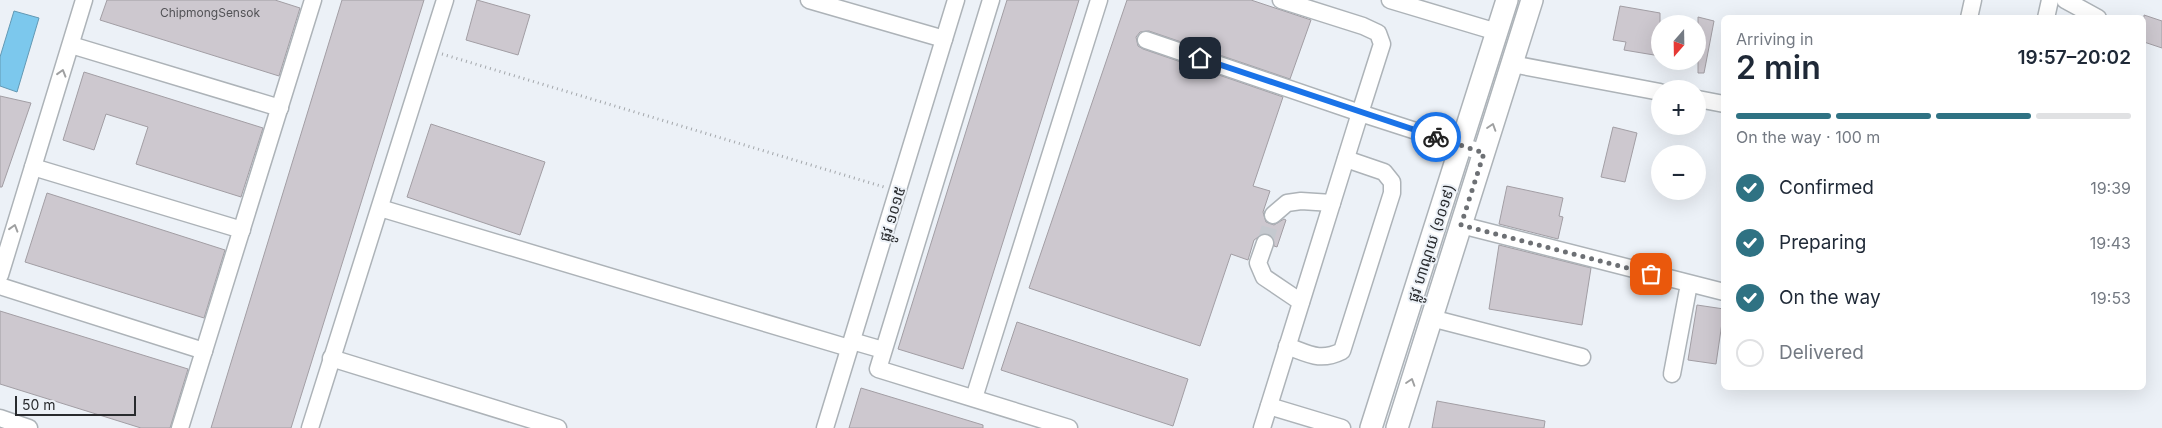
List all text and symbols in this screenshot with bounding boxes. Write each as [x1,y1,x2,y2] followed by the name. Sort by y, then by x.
[160,5,261,20] house number: ChipmongSensok
[1651,15,1706,70] north arrow
[1651,15,1706,200] map controls
[1736,29,1813,49] text: Arriving in
[1179,37,1221,79] pin
[1186,44,1214,72] icon: home
[2018,46,2131,69] text: 19:57–20:02
[1736,48,1821,87] text: 2 min
[56,69,66,78] one-way arrow
[1651,80,1706,135] button: +
[1411,112,1461,162] courier
[1422,123,1450,151] icon: bike
[1487,123,1497,131] one-way arrow
[1736,127,1880,147] text: On the way · 100 m
[1651,145,1706,200] button: −
[1736,174,1764,202] icon: check
[1779,176,1874,199] text: Confirmed
[2090,178,2131,198] text: 19:39
[1403,182,1463,306] street label: ផ្លូវ ហាណូយ (១០១៩)
[875,184,914,245] street label: ផ្លូវ ១០១៥
[9,225,19,233] one-way arrow
[1736,229,1764,257] icon: check
[1779,231,1866,254] text: Preparing
[2090,233,2131,253] text: 19:43
[1630,253,1672,295] pin
[1637,260,1665,288] icon: bag
[1736,284,1764,312] icon: check
[1779,286,1881,309] text: On the way
[2090,288,2131,308] text: 19:53
[1779,341,1864,364] text: Delivered
[1406,378,1416,386] one-way arrow
[15,393,136,416] scale bar
[22,396,56,413] text: 50 m

